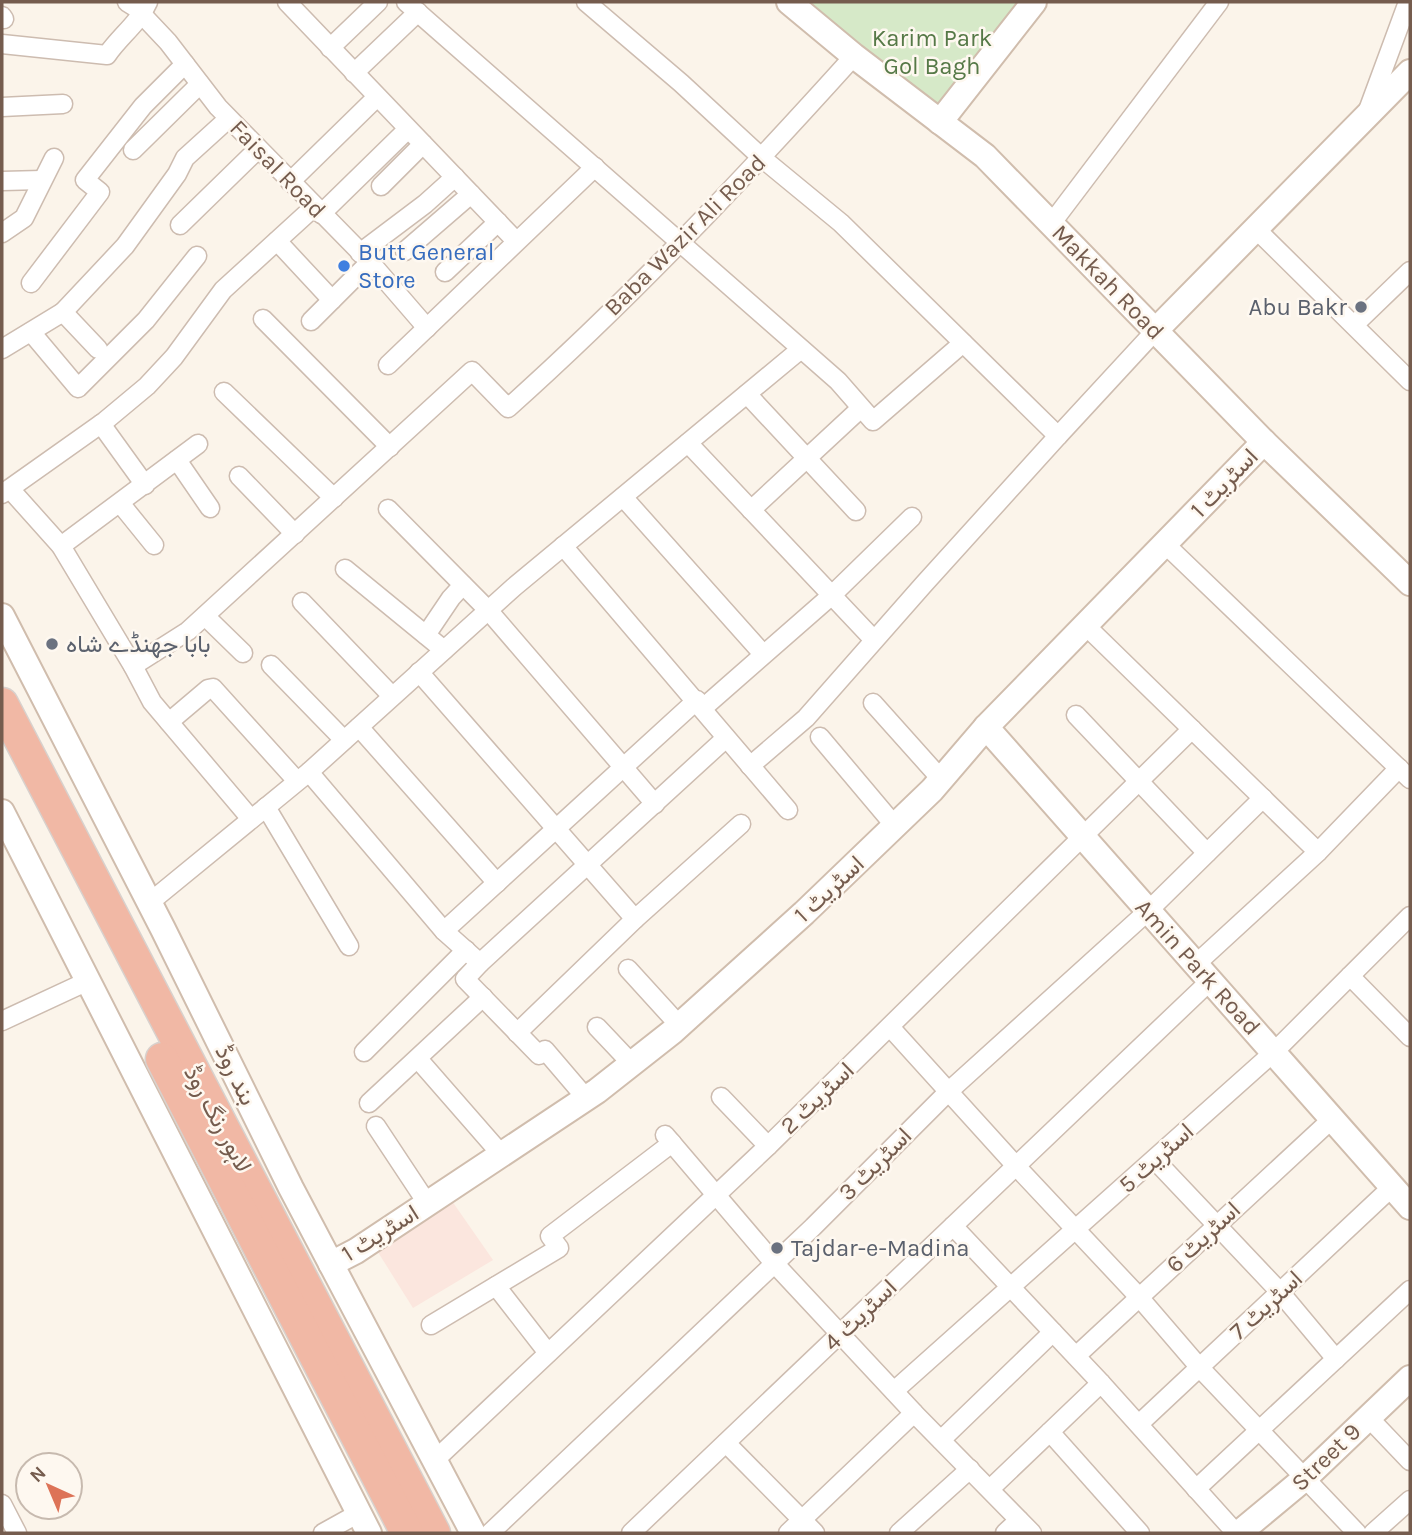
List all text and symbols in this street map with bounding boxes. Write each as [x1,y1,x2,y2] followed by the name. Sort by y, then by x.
[872,24,992,80] park label: Karim Park Gol Bagh
[224,114,332,224] street label: Faisal Road
[598,148,772,322] street label: Baba Wazir Ali Road
[1046,219,1170,345] street label: Makkah Road
[358,238,494,294] place label: Butt General Store
[336,258,352,274] marker: Butt General Store
[1248,293,1347,321] place label: Abu Bakr
[1353,299,1369,315] marker: Abu Bakr
[1184,443,1264,524] street label: اسٹریٹ 1
[66,630,211,659] place label: بابا جھنڈے شاہ
[44,636,60,652] marker: بابا جھنڈے شاہ
[788,850,870,929] street label: اسٹریٹ 1
[1130,893,1266,1041] street label: Amin Park Road
[209,1040,263,1110] street label: بند روڈ
[774,1056,860,1140] street label: اسٹریٹ 2
[176,1061,258,1178] street label: لاہور رنگ روڈ
[1113,1117,1200,1200] street label: اسٹریٹ 5
[833,1122,918,1207] street label: اسٹریٹ 3
[1160,1196,1247,1279] street label: اسٹریٹ 6
[336,1199,424,1268] street label: اسٹریٹ 1
[791,1234,969,1262] place label: Tajdar-e-Madina
[769,1240,785,1256] marker: Tajdar-e-Madina
[1224,1265,1309,1346] street label: اسٹریٹ 7
[818,1273,903,1357] street label: اسٹریٹ 4
[1286,1417,1366,1497] street label: Street 9
[14,1451,84,1521] north arrow
[25,1462,50,1487] text: N

